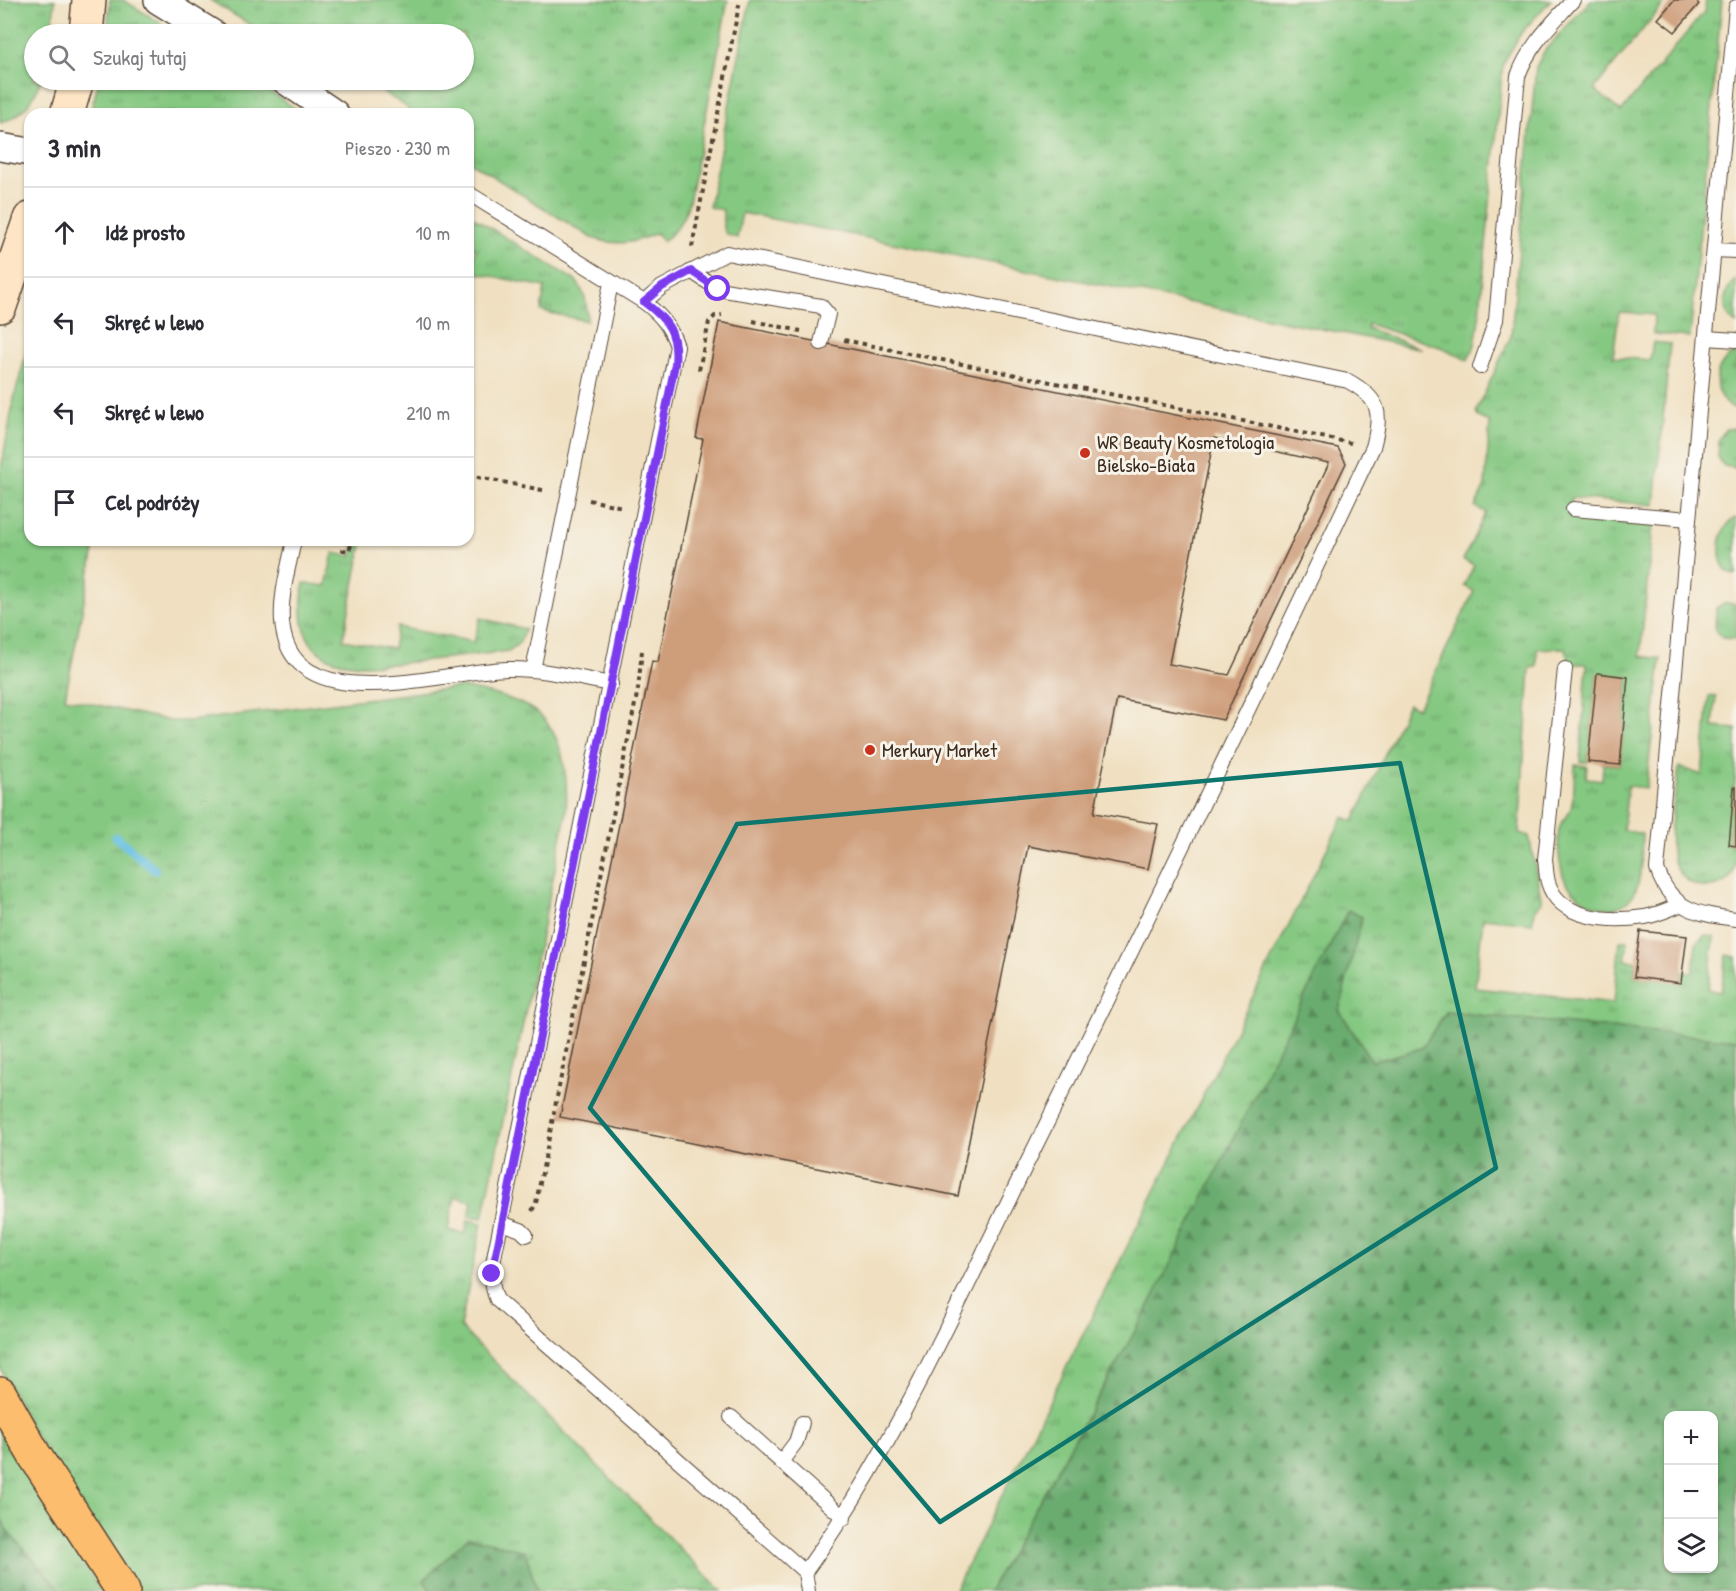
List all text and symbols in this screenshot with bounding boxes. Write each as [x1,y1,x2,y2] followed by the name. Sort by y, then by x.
[24,24,474,90] search box
[45,41,78,74] icon: search
[93,42,187,72] text: Szukaj tutaj
[48,130,101,165] text: 3 min
[345,134,450,161] text: Pieszo · 230 m
[48,216,81,249] icon: ahead
[105,217,185,247] text: Idź prosto
[416,219,450,246] text: 10 m
[704,275,730,301] route start
[48,306,81,339] icon: left
[105,307,204,337] text: Skręć w lewo
[416,309,450,336] text: 10 m
[48,396,81,429] icon: left
[105,397,204,427] text: Skręć w lewo
[406,399,450,426] text: 210 m
[1097,428,1274,478] place label: WR Beauty Kosmetologia Bielsko-Biała
[1078,446,1092,460] marker: WR Beauty Kosmetologia Bielsko-Biała
[48,486,81,519] icon: arrive
[105,487,200,517] text: Cel podróży
[882,736,998,763] place label: Merkury Market
[863,743,877,757] marker: Merkury Market
[478,1260,504,1286] route end
[1664,1411,1718,1573] map controls
[1664,1411,1718,1465] button: +
[1664,1465,1718,1519] button: −
[1664,1519,1718,1573] button: layers

